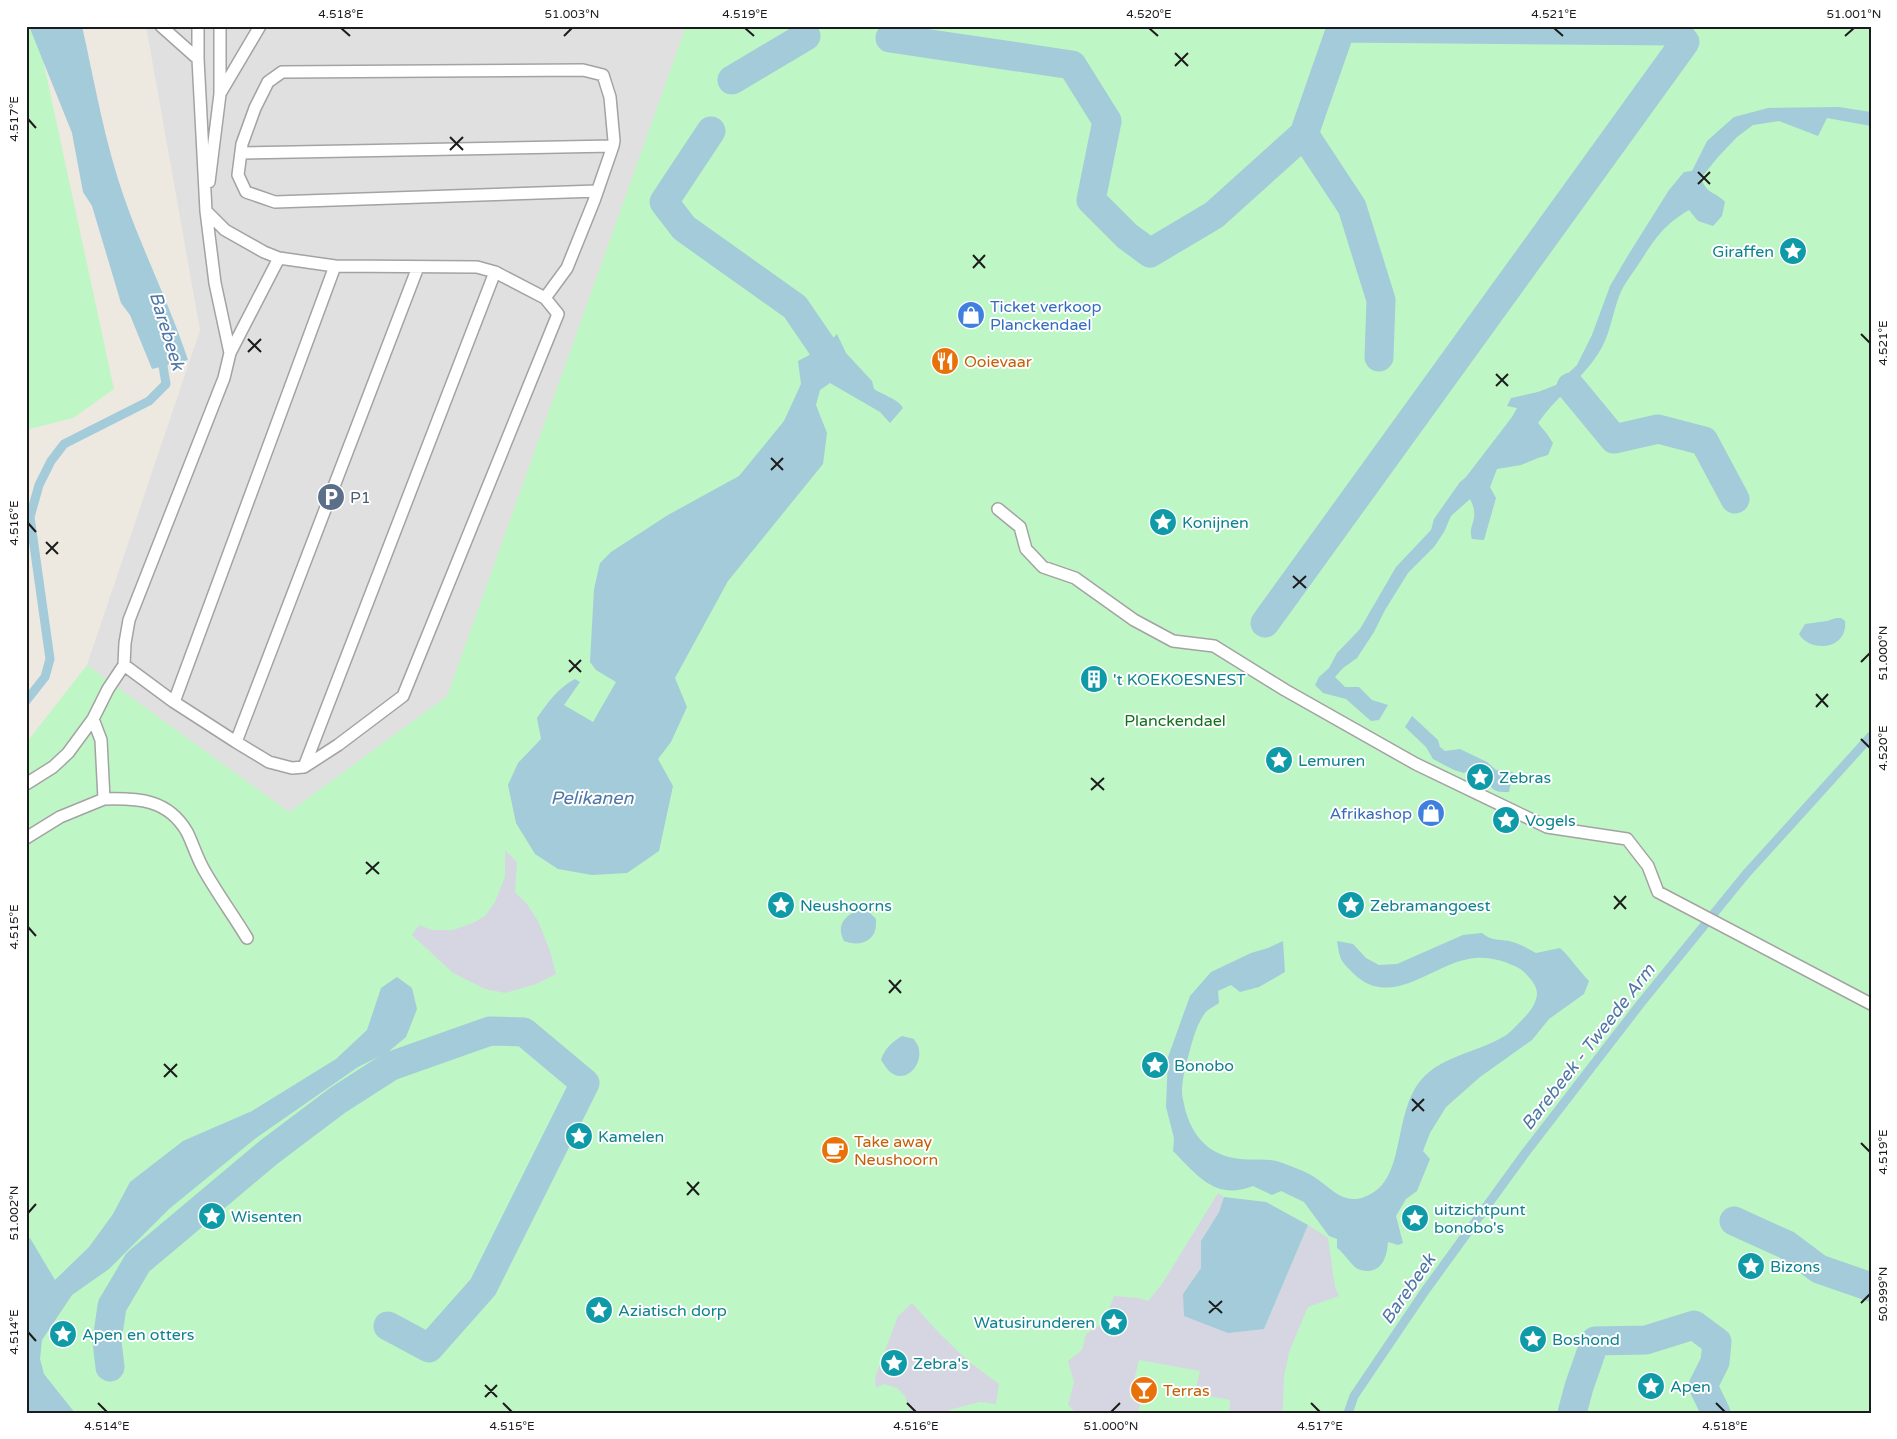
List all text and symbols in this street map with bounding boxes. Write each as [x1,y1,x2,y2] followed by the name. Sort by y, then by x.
[318,7,364,21] text: 4.518°E
[545,7,599,21] text: 51.003°N
[722,7,768,21] text: 4.519°E
[1126,7,1172,21] text: 4.520°E
[1531,7,1577,21] text: 4.521°E
[1827,7,1881,21] text: 51.001°N
[7,96,21,142] text: 4.517°E
[1778,236,1808,266] place icon: Giraffen
[1712,242,1774,262] place label: Giraffen
[145,289,190,374] water label: Barebeek
[990,297,1102,335] place label: Ticket verkoop Planckendael
[956,300,986,330] shop icon: Ticket verkoop Planckendael
[1876,320,1890,366] text: 4.521°E
[930,346,960,376] restaurant icon: Ooievaar
[964,352,1033,372] place label: Ooievaar
[316,482,346,512] parking icon: P1
[350,488,371,508] place label: P1
[7,500,21,546] text: 4.516°E
[1148,507,1178,537] place icon: Konijnen
[1182,513,1249,533] place label: Konijnen
[1876,626,1890,680] text: 51.000°N
[1079,664,1109,694] building icon: 't KOEKOESNEST
[1113,670,1246,690] place label: 't KOEKOESNEST
[1124,711,1226,731] park label: Planckendael
[1876,725,1890,771] text: 4.520°E
[1264,745,1294,775] place icon: Lemuren
[1298,751,1365,771] place label: Lemuren
[1465,762,1495,792] place icon: Zebras
[1499,768,1551,788] place label: Zebras
[551,787,634,809] water label: Pelikanen
[1416,798,1446,828] shop icon: Afrikashop
[1329,804,1412,824] place label: Afrikashop
[1491,805,1521,835] place icon: Vogels
[1525,811,1576,831] place label: Vogels
[766,890,796,920] place icon: Neushoorns
[1336,890,1366,920] place icon: Zebramangoest
[800,896,892,916] place label: Neushoorns
[1370,896,1491,916] place label: Zebramangoest
[7,904,21,950] text: 4.515°E
[1516,959,1660,1134] water label: Barebeek - Tweede Arm
[1140,1050,1170,1080] place icon: Bonobo
[1174,1056,1234,1076] place label: Bonobo
[564,1121,594,1151] place icon: Kamelen
[598,1127,664,1147] place label: Kamelen
[1876,1129,1890,1175] text: 4.519°E
[854,1132,938,1170] place label: Take away Neushoorn
[820,1135,850,1165] cafe icon: Take away Neushoorn
[7,1186,21,1240] text: 51.002°N
[1434,1200,1526,1238] place label: uitzichtpunt bonobo's
[197,1201,227,1231] place icon: Wisenten
[1400,1203,1430,1233] place icon: uitzichtpunt bonobo's
[231,1207,302,1227] place label: Wisenten
[1376,1249,1441,1328] water label: Barebeek
[1736,1251,1766,1281] place icon: Bizons
[1770,1257,1820,1277] place label: Bizons
[1876,1267,1890,1321] text: 50.999°N
[584,1295,614,1325] place icon: Aziatisch dorp
[618,1301,727,1321] place label: Aziatisch dorp
[1099,1307,1129,1337] place icon: Watusirunderen
[7,1309,21,1355] text: 4.514°E
[974,1313,1095,1333] place label: Watusirunderen
[48,1319,78,1349] place icon: Apen en otters
[1518,1324,1548,1354] place icon: Boshond
[82,1325,195,1345] place label: Apen en otters
[1552,1330,1620,1350] place label: Boshond
[879,1348,909,1378] place icon: Zebra's
[913,1354,969,1374] place label: Zebra's
[1636,1371,1666,1401] place icon: Apen
[1129,1375,1159,1405] bar icon: Terras
[1670,1377,1711,1397] place label: Apen
[1163,1381,1210,1401] place label: Terras
[84,1419,130,1433] text: 4.514°E
[489,1419,535,1433] text: 4.515°E
[893,1419,939,1433] text: 4.516°E
[1084,1419,1138,1433] text: 51.000°N
[1297,1419,1343,1433] text: 4.517°E
[1702,1419,1748,1433] text: 4.518°E

